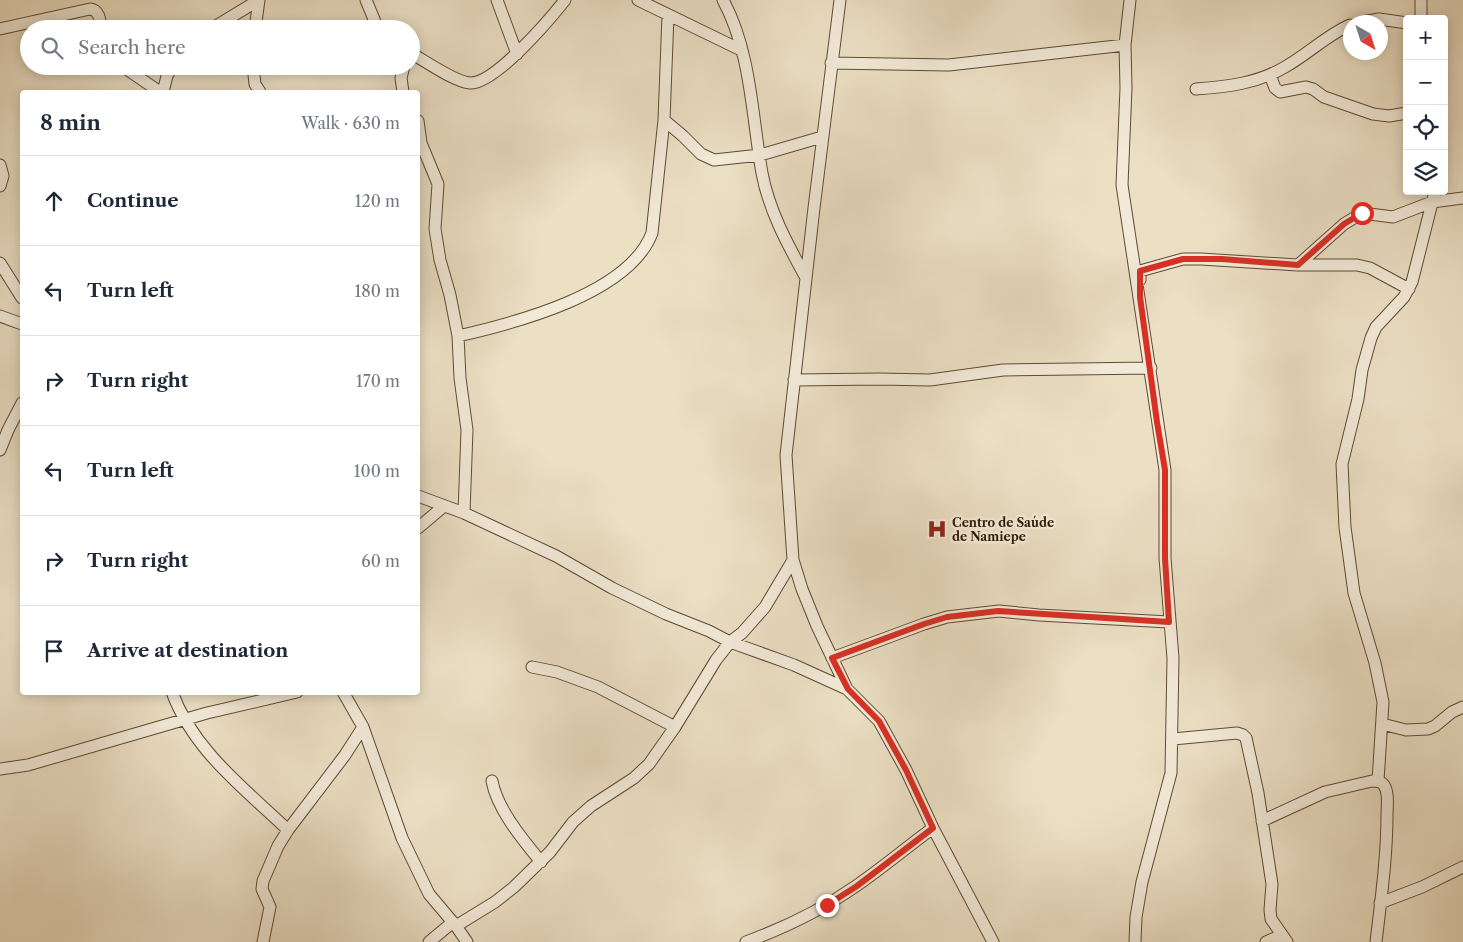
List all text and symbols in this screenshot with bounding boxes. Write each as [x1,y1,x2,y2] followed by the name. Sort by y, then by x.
[1343,15,1388,60] north arrow
[1403,15,1448,195] map controls
[1403,15,1448,60] button: +
[20,20,420,75] search box
[38,34,66,62] icon: search
[78,36,186,59] text: Search here
[1403,60,1448,105] button: −
[1403,105,1448,150] button: locate
[40,110,101,135] text: 8 min
[301,113,400,133] text: Walk · 630 m
[1403,150,1448,195] button: layers
[40,187,68,215] icon: ahead
[87,189,179,212] text: Continue
[355,191,400,211] text: 120 m
[1351,202,1374,225] route start
[40,277,68,305] icon: left
[87,279,174,302] text: Turn left
[354,281,400,301] text: 180 m
[40,367,68,395] icon: right
[87,369,188,392] text: Turn right
[356,371,400,391] text: 170 m
[40,457,68,485] icon: left
[87,459,174,482] text: Turn left
[354,461,400,481] text: 100 m
[952,515,1054,544] place label: Centro de Saúde de Namiepe
[926,518,948,540] hospital icon: Centro de Saúde de Namiepe
[40,547,68,575] icon: right
[87,549,188,572] text: Turn right
[361,551,400,571] text: 60 m
[40,637,68,665] icon: arrive
[87,639,288,662] text: Arrive at destination
[816,894,839,917] route end

